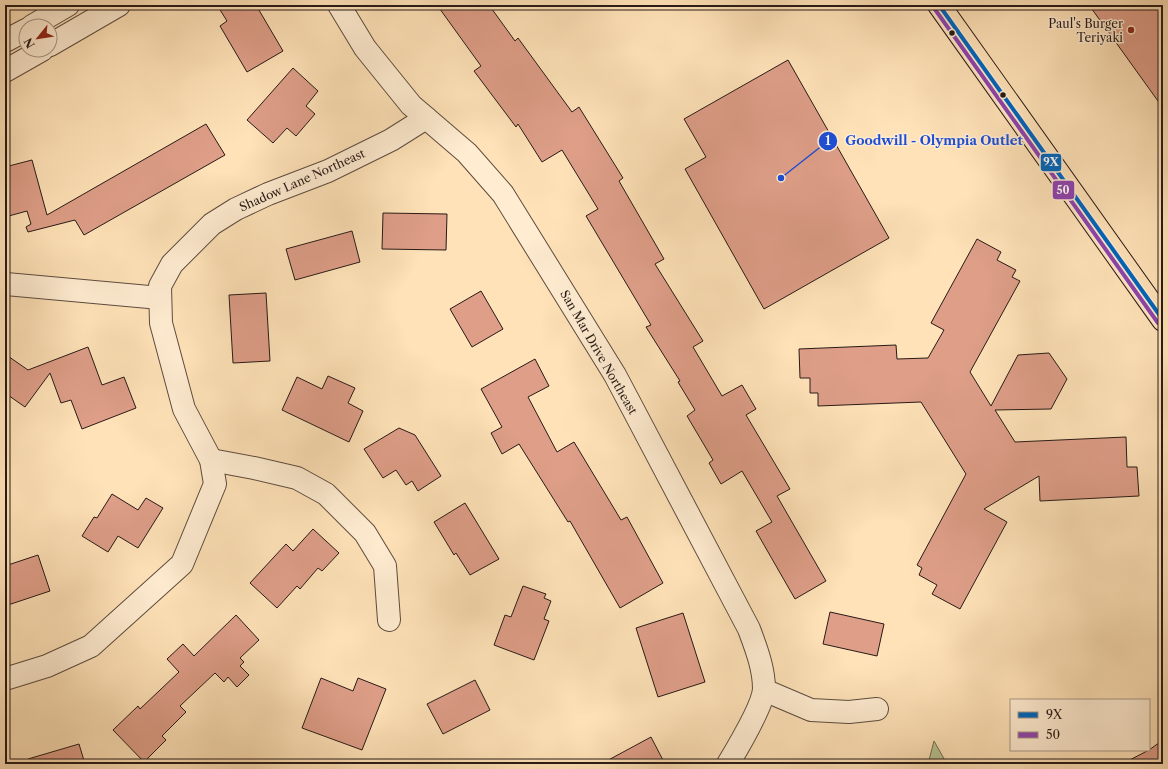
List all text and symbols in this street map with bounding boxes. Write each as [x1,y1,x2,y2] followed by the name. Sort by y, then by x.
[1048,16,1123,45] place label: Paul's Burger Teriyaki
[18,18,58,58] north arrow
[1126,25,1136,35] marker: Paul's Burger Teriyaki
[947,28,957,38] unlabelled marker
[21,35,38,51] text: N
[998,90,1008,100] unlabelled marker
[818,128,1031,153] callout: Goodwill - Olympia Outlet
[845,132,1023,148] text: Goodwill - Olympia Outlet
[825,133,831,148] text: 1
[237,145,368,214] street label: Shadow Lane Northeast
[1040,153,1062,172] line badge: 9X
[1043,155,1060,169] text: 9X
[1052,180,1075,200] line badge: 50
[1056,183,1070,197] text: 50
[557,287,641,418] street label: San Mar Drive Northeast
[1010,699,1150,751] legend
[1046,707,1063,722] text: 9X
[1046,727,1060,742] text: 50

